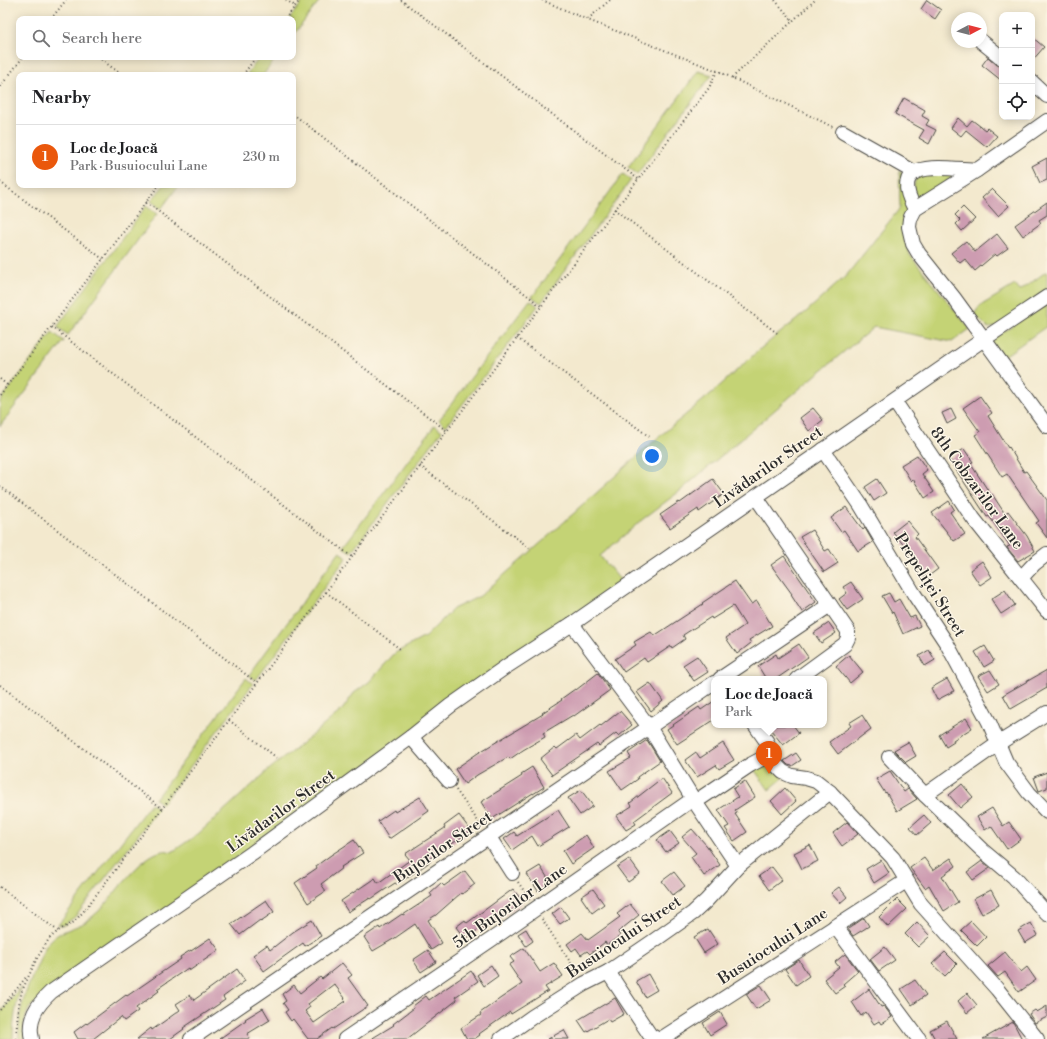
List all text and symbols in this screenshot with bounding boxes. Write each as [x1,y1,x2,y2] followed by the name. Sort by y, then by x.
[951,12,987,48] north arrow
[999,12,1035,120] map controls
[999,12,1035,48] button: +
[16,16,296,60] search box
[30,27,52,49] icon: search
[62,29,142,48] text: Search here
[999,48,1035,84] button: −
[999,84,1035,120] button: locate
[32,87,91,109] text: Nearby
[70,139,158,158] text: Loc de Joacă
[42,149,48,165] text: 1
[243,149,280,165] text: 230 m
[70,158,208,174] text: Park · Busuiocului Lane
[709,422,827,512] street label: Livădarilor Street
[926,423,1028,553] street label: 8th Cobzarilor Lane
[642,446,662,466] your location
[890,529,970,641] street label: Prepeliței Street
[711,676,827,728] popup
[725,685,813,704] text: Loc de Joacă
[725,704,752,720] text: Park
[756,741,782,774] pin: 1
[223,765,339,857] street label: Livădarilor Street
[389,806,496,888] street label: Bujorilor Street
[449,859,571,953] street label: 5th Bujorilor Lane
[562,891,685,983] street label: Busuiocului Street
[714,903,832,989] street label: Busuiocului Lane

